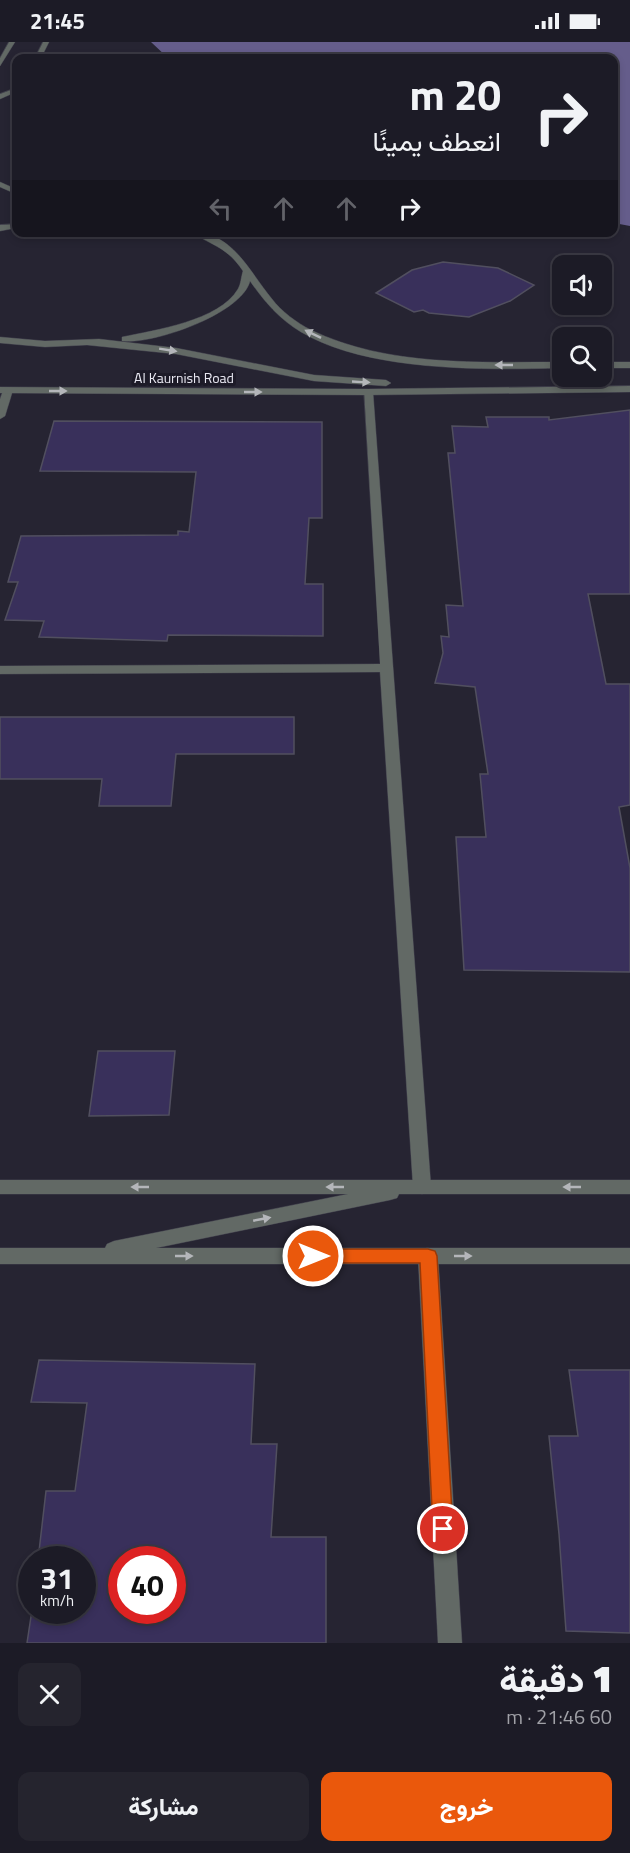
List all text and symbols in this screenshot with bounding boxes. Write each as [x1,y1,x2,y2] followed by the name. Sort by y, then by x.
[30,4,85,38] text: 21:45
[409,62,501,126] text: 20 m
[522,78,600,156] icon: right
[372,120,501,161] text: انعطف يمينًا
[204,192,237,225] icon: left
[267,192,300,225] icon: ahead
[330,192,363,225] icon: ahead
[393,192,426,225] icon: right
[552,255,612,387] map controls
[552,255,612,315] button: sound
[552,327,612,387] button: search
[305,329,322,338] one-way arrow
[159,346,178,355] one-way arrow
[495,360,514,370] one-way arrow
[134,367,234,388] street label: Al Kaurnish Road
[351,377,370,386] one-way arrow
[49,386,68,396] one-way arrow
[244,387,263,397] one-way arrow
[130,1182,149,1192] one-way arrow
[325,1182,344,1192] one-way arrow
[562,1182,581,1192] one-way arrow
[253,1214,272,1223] one-way arrow
[281,1224,345,1288] position arrow
[175,1251,194,1261] one-way arrow
[454,1251,473,1261] one-way arrow
[417,1503,468,1554] pin
[426,1512,459,1545] icon: arrive
[108,1546,186,1624] speed limit sign: 40
[40,1555,74,1601] text: 31
[40,1589,74,1612] text: km/h
[499,1651,612,1706] text: 1 دقيقة
[18,1663,81,1726] button: close
[506,1701,612,1732] text: 60 m · 21:46
[18,1772,309,1841] button: مشاركة
[321,1772,612,1841] button: خروج

